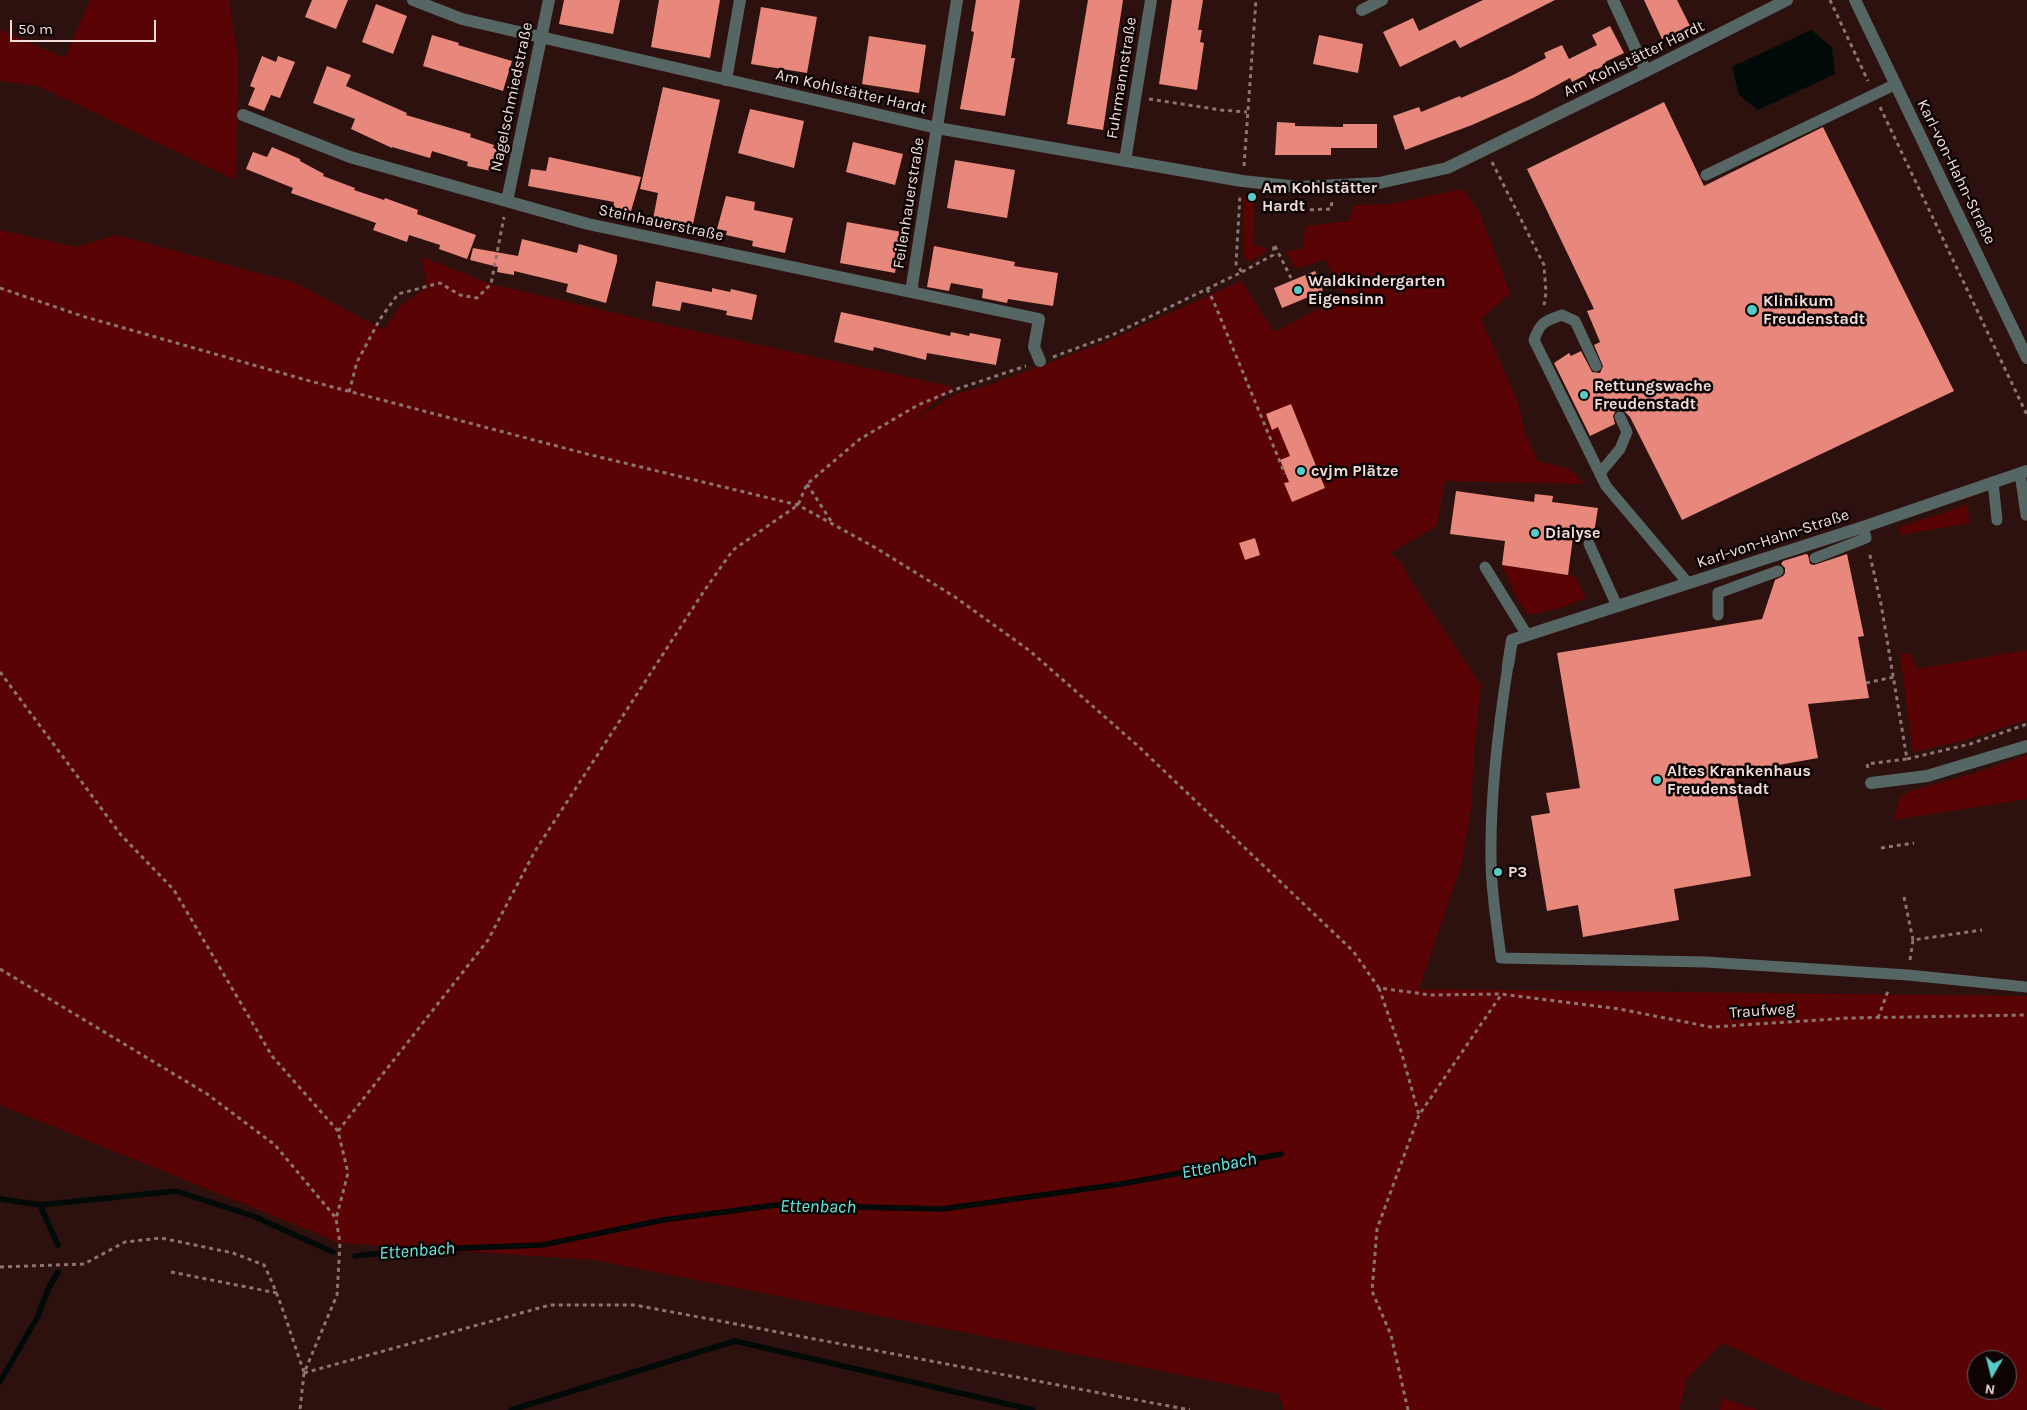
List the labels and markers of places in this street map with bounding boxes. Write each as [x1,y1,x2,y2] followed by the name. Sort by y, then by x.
[1262,178,1377,216] place label: Am Kohlstätter Hardt
[1246,191,1258,203] marker: Am Kohlstätter Hardt
[1308,271,1445,309] place label: Waldkindergarten Eigensinn
[1292,284,1304,296] marker: Waldkindergarten Eigensinn
[1763,291,1865,329] place label: Klinikum Freudenstadt
[1745,303,1759,317] marker: Klinikum Freudenstadt
[1594,376,1712,414] place label: Rettungswache Freudenstadt
[1578,389,1590,401] marker: Rettungswache Freudenstadt
[1311,461,1399,481] place label: cvjm Plätze
[1295,465,1307,477] marker: cvjm Plätze
[1545,523,1600,543] place label: Dialyse
[1529,527,1541,539] marker: Dialyse
[1667,761,1811,799] place label: Altes Krankenhaus Freudenstadt
[1651,774,1663,786] marker: Altes Krankenhaus Freudenstadt
[1508,862,1527,882] place label: P3
[1492,866,1504,878] marker: P3

